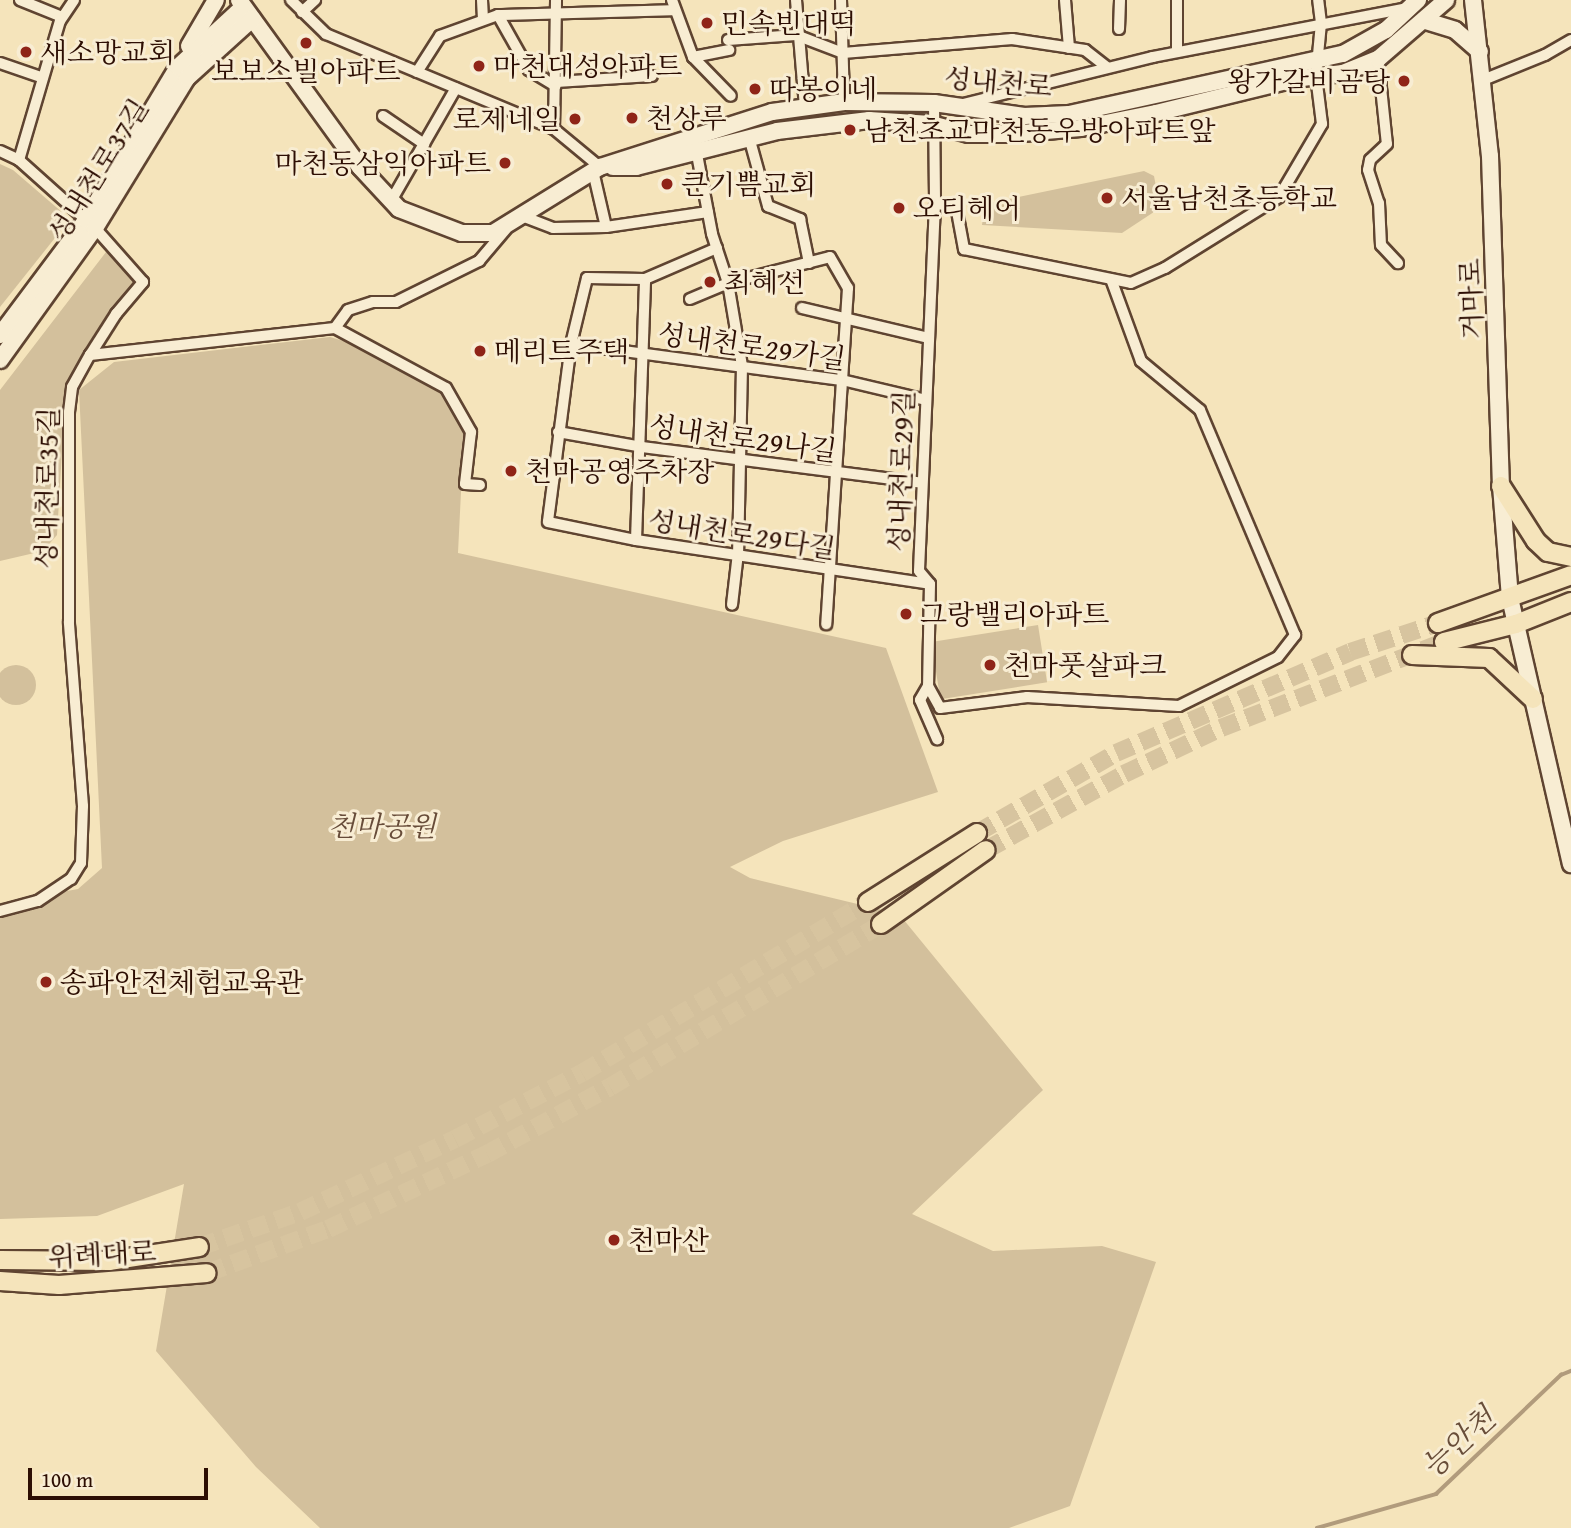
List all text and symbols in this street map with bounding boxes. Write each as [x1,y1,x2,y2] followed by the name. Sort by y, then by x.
[721,6,856,40] place label: 민속빈대떡
[699,15,715,31] marker: 민속빈대떡
[40,35,175,69] place label: 새소망교회
[298,35,314,51] marker: 보보스빌아파트
[18,44,34,60] marker: 새소망교회
[493,49,682,83] place label: 마천대성아파트
[211,54,401,88] place label: 보보스빌아파트
[471,58,487,74] marker: 마천대성아파트
[943,61,1053,103] street label: 성내천로
[1228,64,1390,98] place label: 왕가갈비곰탕
[769,72,877,106] place label: 따봉이네
[1396,73,1412,89] marker: 왕가갈비곰탕
[747,81,763,97] marker: 따봉이네
[41,92,155,248] street label: 성내천로37길
[646,101,727,135] place label: 천상루
[453,102,561,136] place label: 로제네일
[624,110,640,126] marker: 천상루
[567,111,583,127] marker: 로제네일
[864,113,1216,147] place label: 남천초교마천동우방아파트앞
[842,122,858,138] marker: 남천초교마천동우방아파트앞
[275,146,491,180] place label: 마천동삼익아파트
[497,155,513,171] marker: 마천동삼익아파트
[681,167,816,201] place label: 큰기쁨교회
[659,176,675,192] marker: 큰기쁨교회
[1121,181,1337,215] place label: 서울남천초등학교
[1099,190,1115,206] marker: 서울남천초등학교
[913,191,1021,225] place label: 오티헤어
[891,200,907,216] marker: 오티헤어
[1453,258,1489,340] street label: 거마로
[724,265,805,299] place label: 최혜선
[702,274,718,290] marker: 최혜선
[656,316,848,376] street label: 성내천로29가길
[494,334,629,368] place label: 메리트주택
[472,343,488,359] marker: 메리트주택
[881,389,921,553] street label: 성내천로29길
[29,407,65,569] street label: 성내천로35길
[647,408,839,468] street label: 성내천로29나길
[525,454,714,488] place label: 천마공영주차장
[503,463,519,479] marker: 천마공영주차장
[646,503,838,565] street label: 성내천로29다길
[920,597,1109,631] place label: 그랑밸리아파트
[898,606,914,622] marker: 그랑밸리아파트
[1004,648,1166,682] place label: 천마풋살파크
[982,657,998,673] marker: 천마풋살파크
[328,809,436,843] park label: 천마공원
[60,965,303,999] place label: 송파안전체험교육관
[38,974,54,990] marker: 송파안전체험교육관
[628,1223,709,1257] place label: 천마산
[606,1232,622,1248] marker: 천마산
[47,1234,157,1274] street label: 위례대로
[1414,1400,1502,1484] water label: 능안천
[32,1454,212,1498] scale bar
[41,1464,93,1495] text: 100 m

